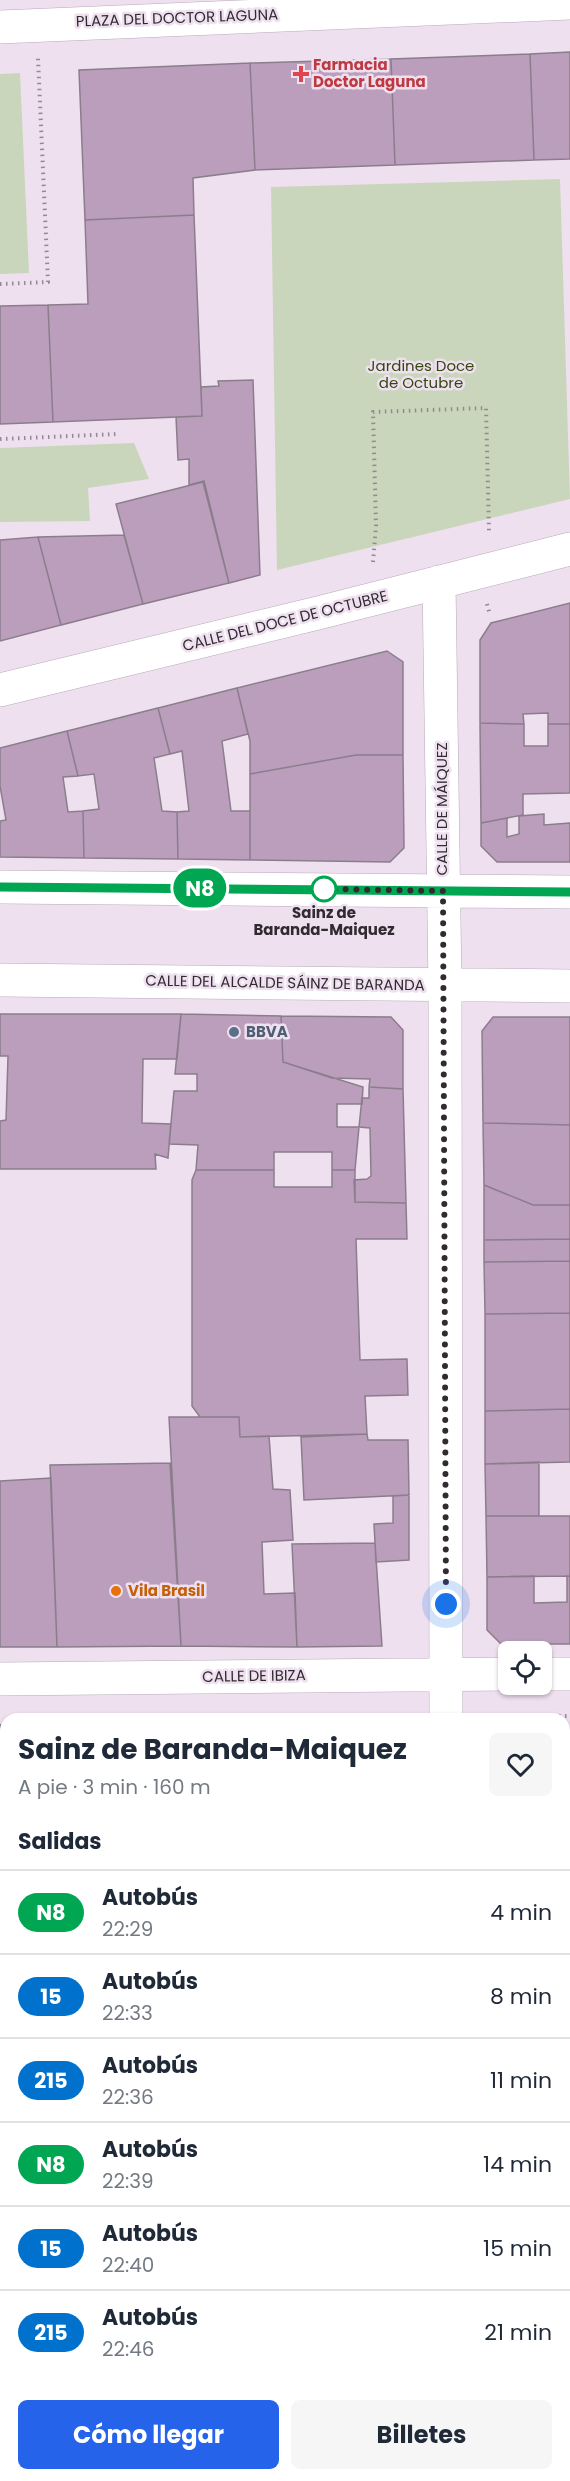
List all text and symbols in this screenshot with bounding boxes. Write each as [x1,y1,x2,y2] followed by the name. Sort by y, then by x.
[76,3,278,32] street label: PLAZA DEL DOCTOR LAGUNA
[313,54,426,92] place label: Farmacia Doctor Laguna
[294,67,308,81] marker: Farmacia Doctor Laguna
[368,355,474,393] park label: Jardines Doce de Octubre
[180,585,390,656] street label: CALLE DEL DOCE DE OCTUBRE
[431,742,452,876] street label: CALLE DE MÁIQUEZ
[173,868,227,908] line badge: N8
[185,874,215,903] text: N8
[311,876,337,902] marker: Sainz de Baranda-Maiquez
[253,902,395,940] place label: Sainz de Baranda-Maiquez
[145,970,425,995] street label: CALLE DEL ALCALDE SÁINZ DE BARANDA
[246,1021,288,1042] place label: BBVA
[227,1025,241,1039] marker: BBVA
[128,1580,205,1601] place label: Vila Brasil
[109,1584,123,1598] marker: Vila Brasil
[431,1589,461,1619] your location
[498,1641,552,1695] map controls
[498,1641,552,1695] button: locate
[202,1664,306,1687] street label: CALLE DE IBIZA
[18,1730,407,1769] text: Sainz de Baranda-Maiquez
[489,1733,552,1796] button: heart
[18,1773,211,1801] text: A pie · 3 min · 160 m
[18,1826,102,1857] text: Salidas
[102,1882,198,1913] text: Autobús
[490,1897,552,1928] text: 4 min
[36,1898,66,1927] text: N8
[102,1915,153,1943] text: 22:29
[102,1966,198,1997] text: Autobús
[490,1981,552,2012] text: 8 min
[40,1982,62,2011] text: 15
[102,1999,153,2027] text: 22:33
[102,2050,198,2081] text: Autobús
[490,2065,552,2096] text: 11 min
[34,2066,68,2095] text: 215
[102,2083,154,2111] text: 22:36
[102,2134,198,2165] text: Autobús
[483,2149,552,2180] text: 14 min
[36,2150,66,2179] text: N8
[102,2167,154,2195] text: 22:39
[102,2218,198,2249] text: Autobús
[483,2233,552,2264] text: 15 min
[40,2234,62,2263] text: 15
[102,2251,154,2279] text: 22:40
[102,2302,198,2333] text: Autobús
[484,2317,552,2348] text: 21 min
[34,2318,68,2347] text: 215
[102,2335,155,2363] text: 22:46
[18,2400,279,2469] button: Cómo llegar
[291,2400,552,2469] button: Billetes

